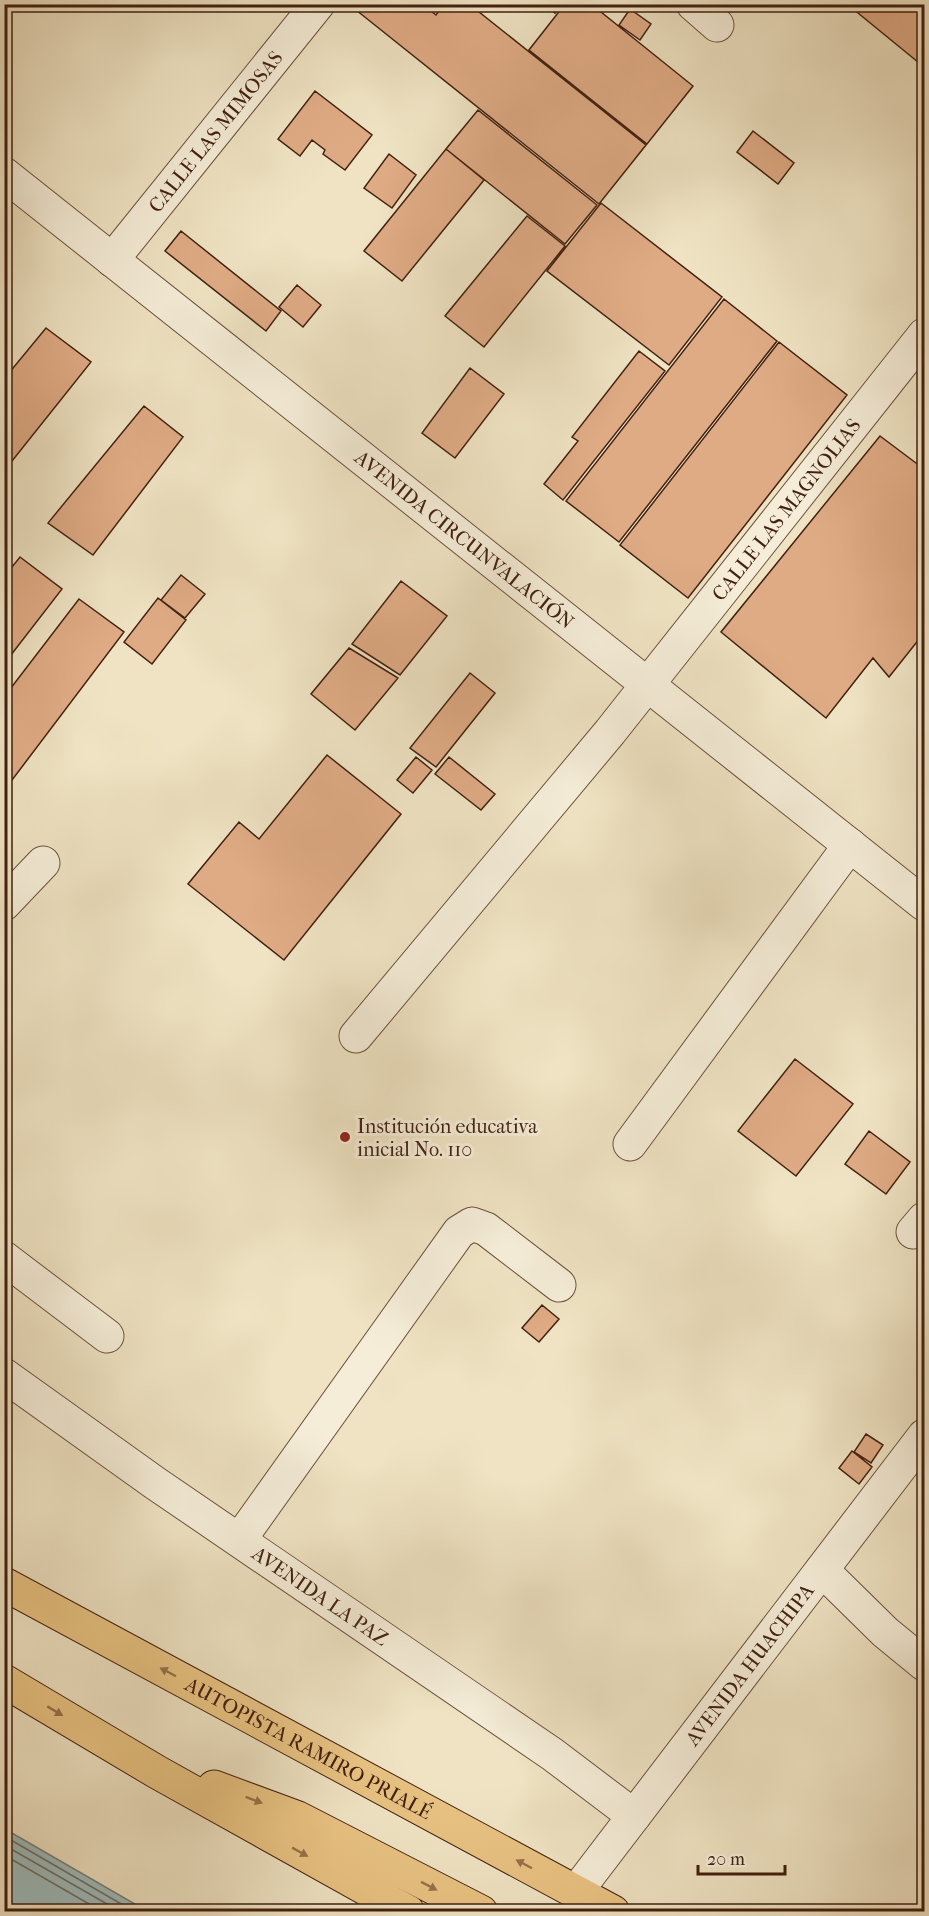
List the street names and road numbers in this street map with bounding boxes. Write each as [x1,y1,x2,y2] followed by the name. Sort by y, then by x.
[144,46,288,217] street label: CALLE LAS MIMOSAS
[707,414,866,605] street label: CALLE LAS MAGNOLIAS
[349,445,578,634] street label: AVENIDA CIRCUNVALACIÓN
[247,1541,393,1651] street label: AVENIDA LA PAZ
[680,1579,820,1751] street label: AVENIDA HUACHIPA
[180,1672,436,1824] street label: AUTOPISTA RAMIRO PRIALÉ

